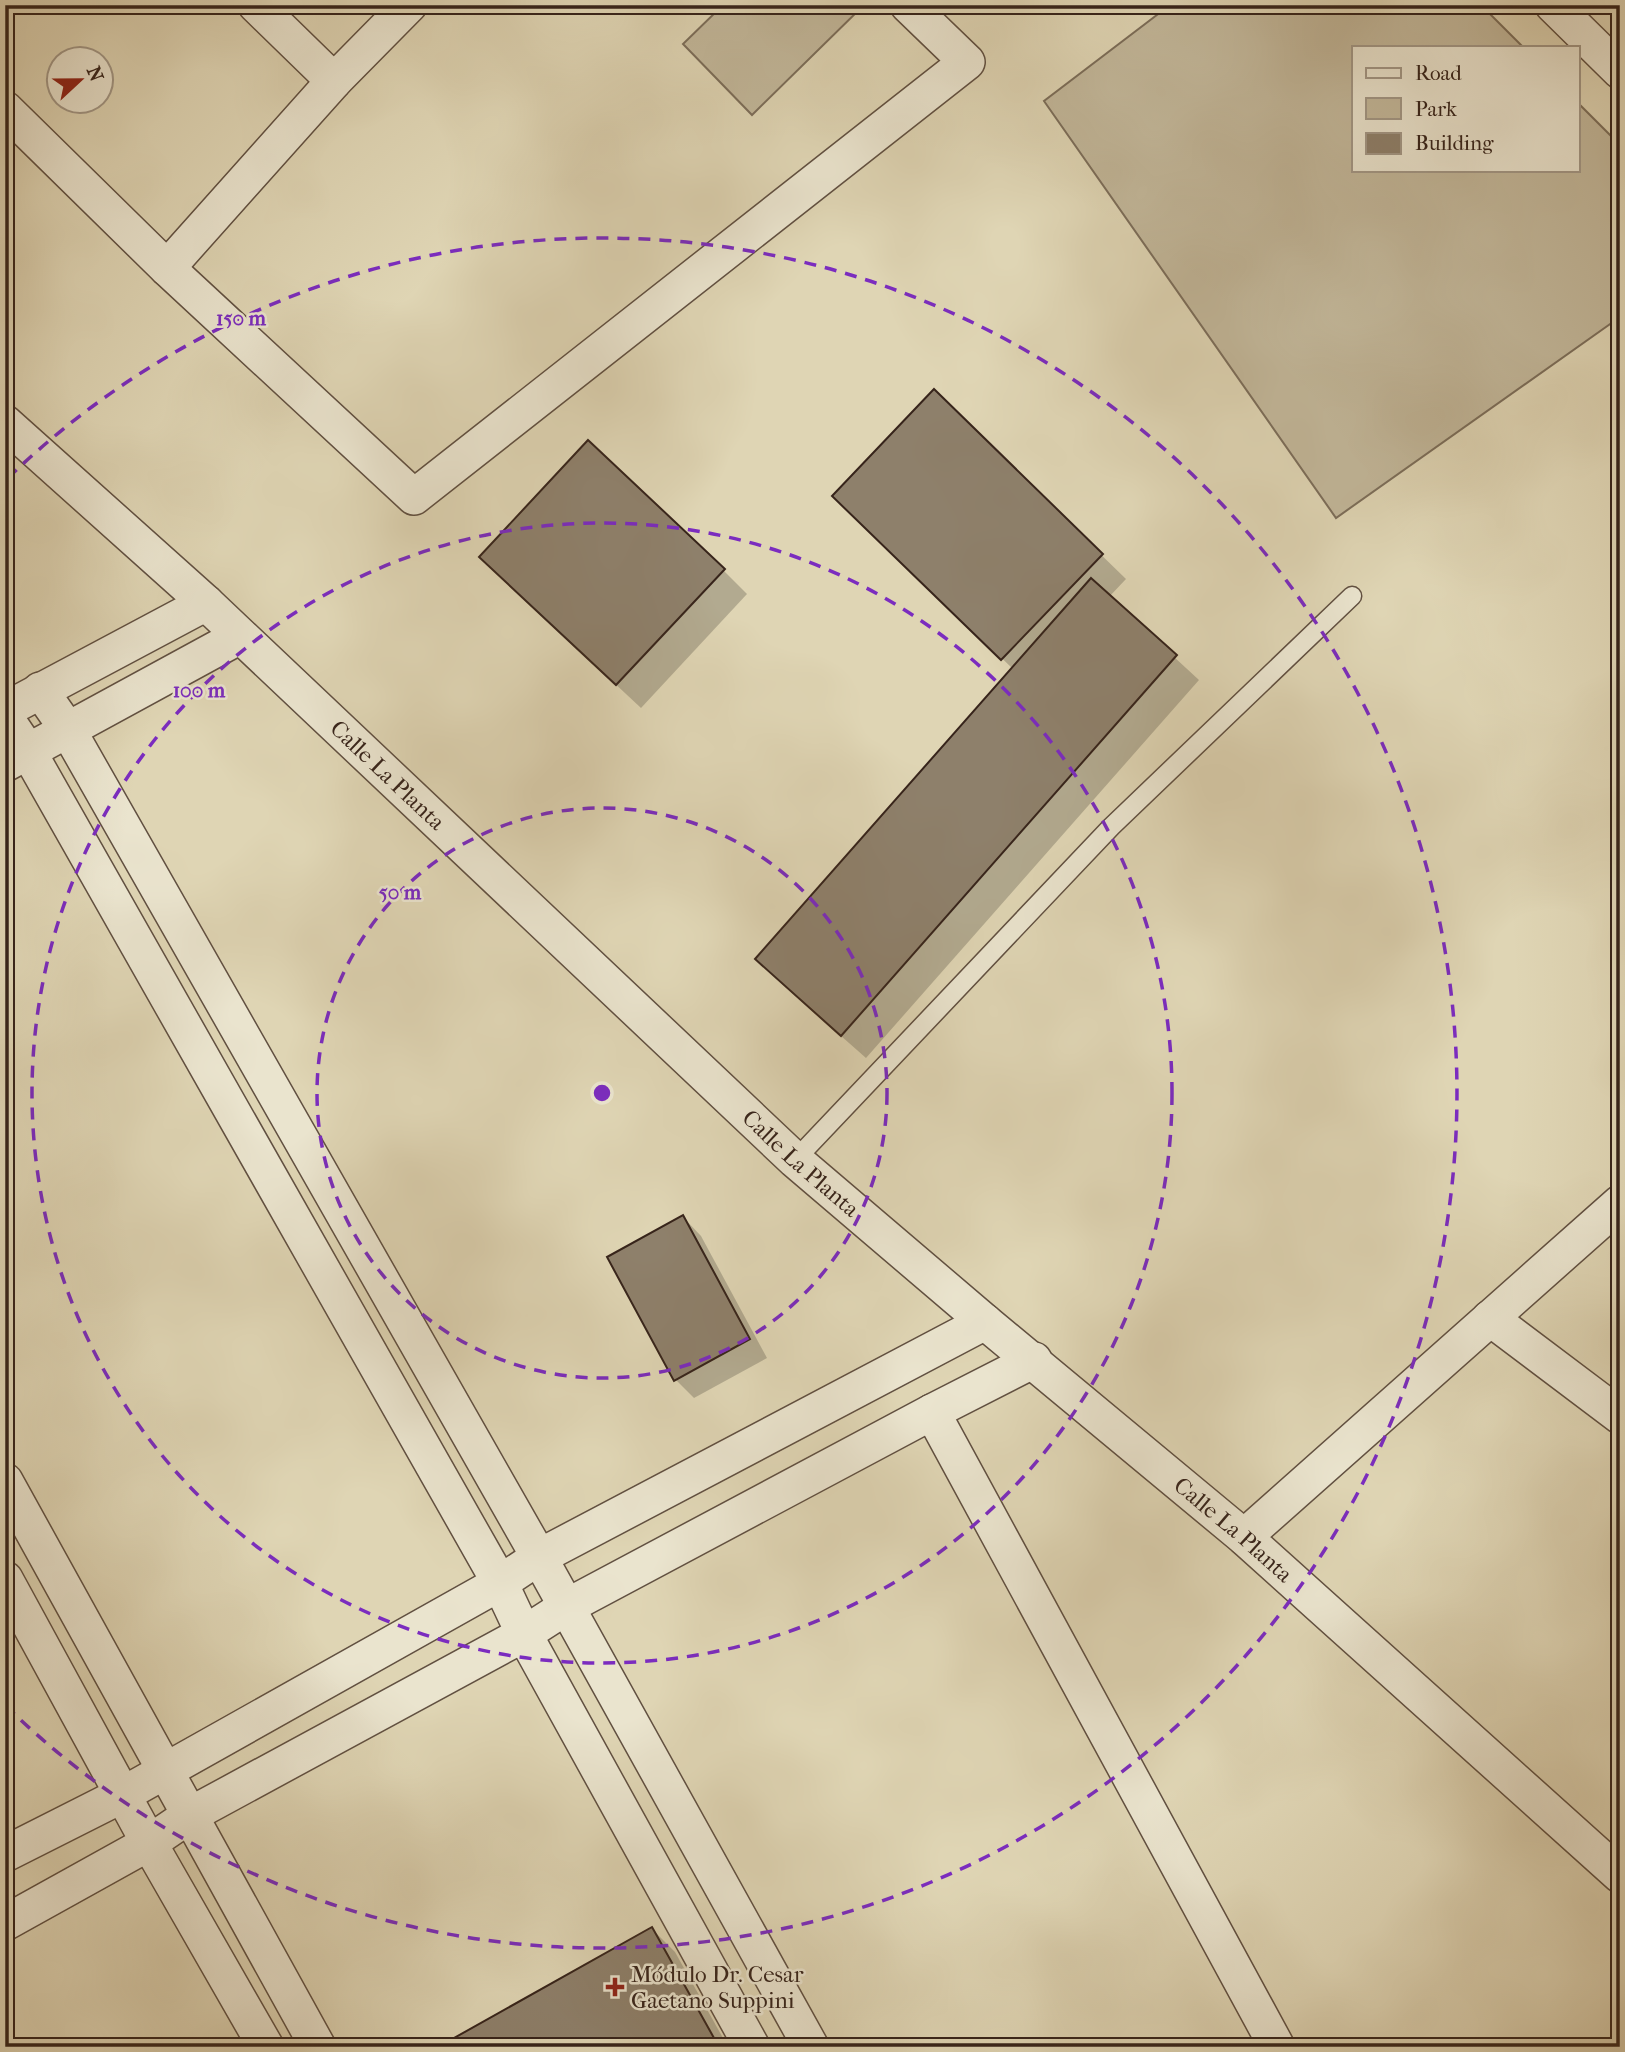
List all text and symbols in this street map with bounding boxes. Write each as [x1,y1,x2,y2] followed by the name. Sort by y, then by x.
[46,46,116,116] north arrow
[1352,46,1580,172] legend
[1415,61,1462,85] text: Road
[82,63,108,85] text: N
[1415,97,1457,121] text: Park
[1415,131,1494,155] text: Building
[216,306,267,330] text: 150 m
[173,678,226,702] text: 100 m
[325,715,451,836] street label: Calle La Planta
[379,880,422,904] text: 50 m
[590,1081,614,1105] centre of rings
[737,1104,865,1223] street label: Calle La Planta
[1168,1472,1298,1588] street label: Calle La Planta
[631,1961,804,2014] place label: Módulo Dr. Cesar Gaetano Suppini
[605,1977,625,1997] marker: Módulo Dr. Cesar Gaetano Suppini

